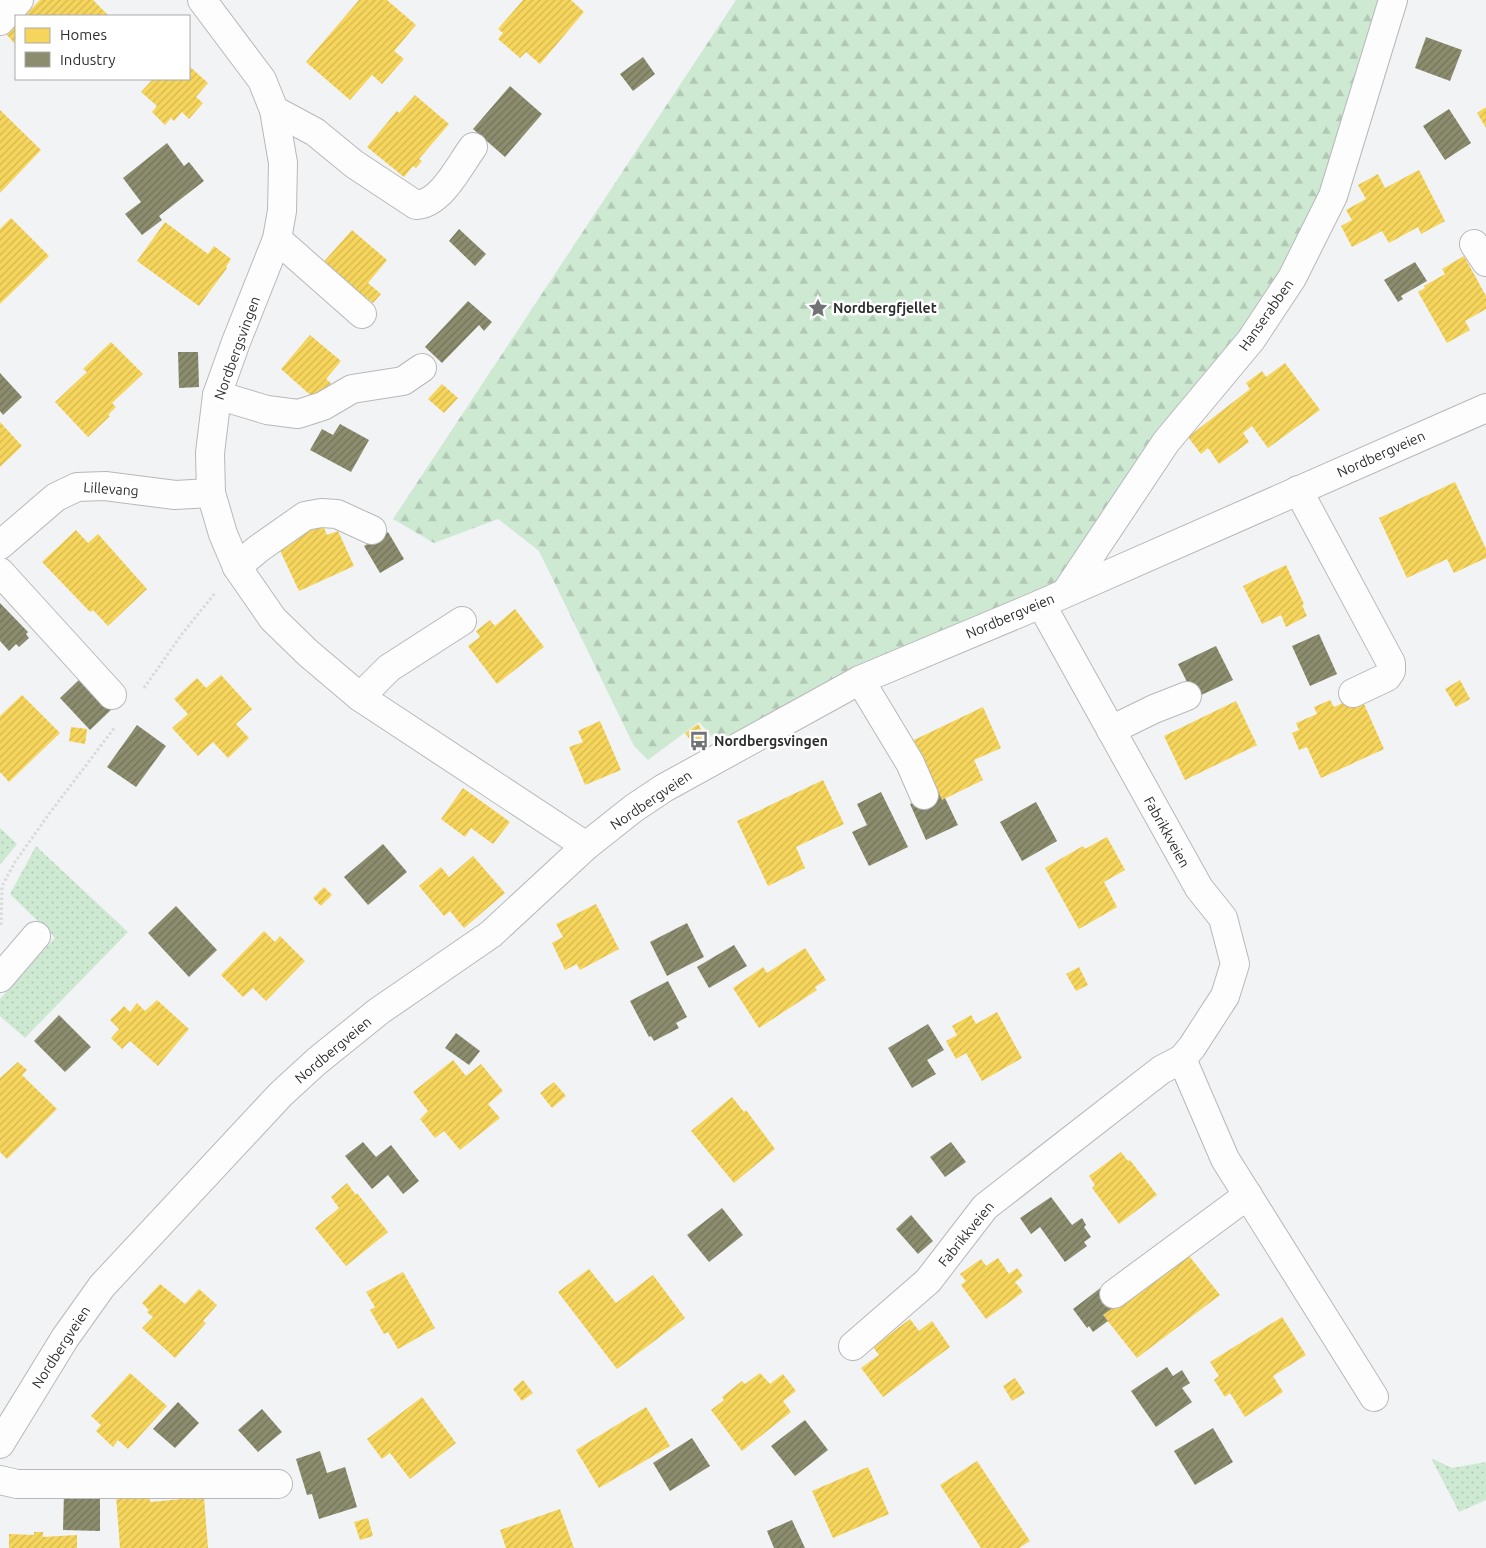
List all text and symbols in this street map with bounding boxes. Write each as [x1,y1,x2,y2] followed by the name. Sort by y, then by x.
[15,15,190,80] legend
[60,26,107,43] text: Homes
[60,51,115,68] text: Industry
[1236,276,1296,354] street label: Hanserabben
[211,294,263,402] street label: Nordbergsvingen
[807,297,829,319] place icon: Nordbergfjellet
[833,300,937,316] place label: Nordbergfjellet
[1335,427,1427,481] street label: Nordbergveien
[83,479,139,499] street label: Lillevang
[963,590,1057,642] street label: Nordbergveien
[688,730,710,752] bus stop icon: Nordbergsvingen
[714,733,828,749] place label: Nordbergsvingen
[607,767,695,833] street label: Nordbergveien
[1141,794,1193,870] street label: Fabrikkveien
[292,1013,374,1087] street label: Nordbergveien
[935,1198,997,1270] street label: Fabrikkveien
[29,1303,93,1391] street label: Nordbergveien

